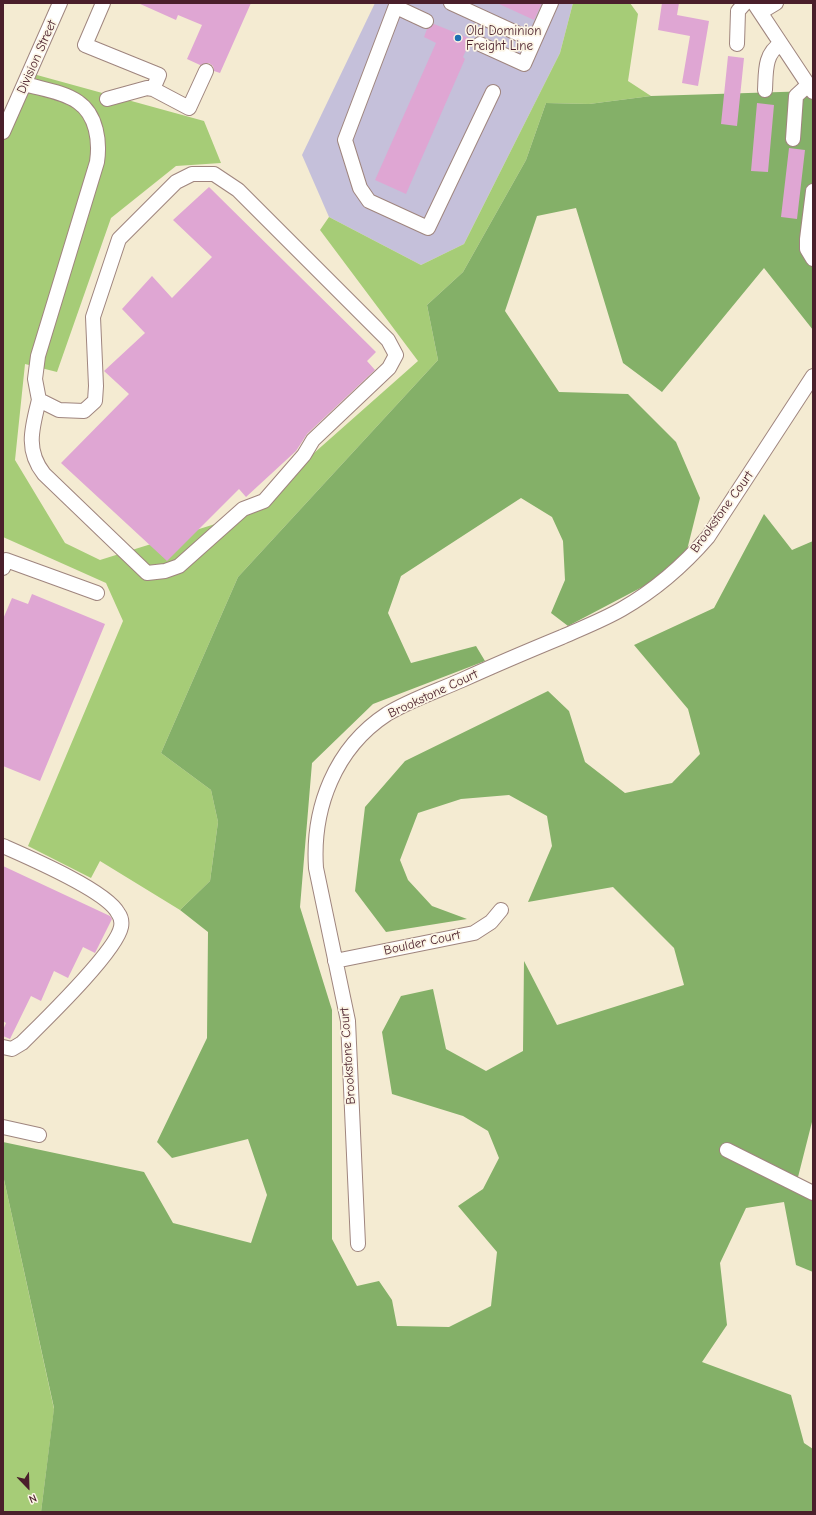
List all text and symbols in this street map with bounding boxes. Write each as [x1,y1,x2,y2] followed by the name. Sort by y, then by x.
[14,18,60,96] street label: Division Street
[466,23,541,54] place label: Old Dominion Freight Line
[453,33,463,43] marker: Old Dominion Freight Line
[687,468,757,556] street label: Brookstone Court
[386,666,480,722] street label: Brookstone Court
[382,927,462,959] street label: Boulder Court
[337,1007,359,1105] street label: Brookstone Court
[8,1467,48,1507] north arrow
[27,1491,39,1506] text: N

